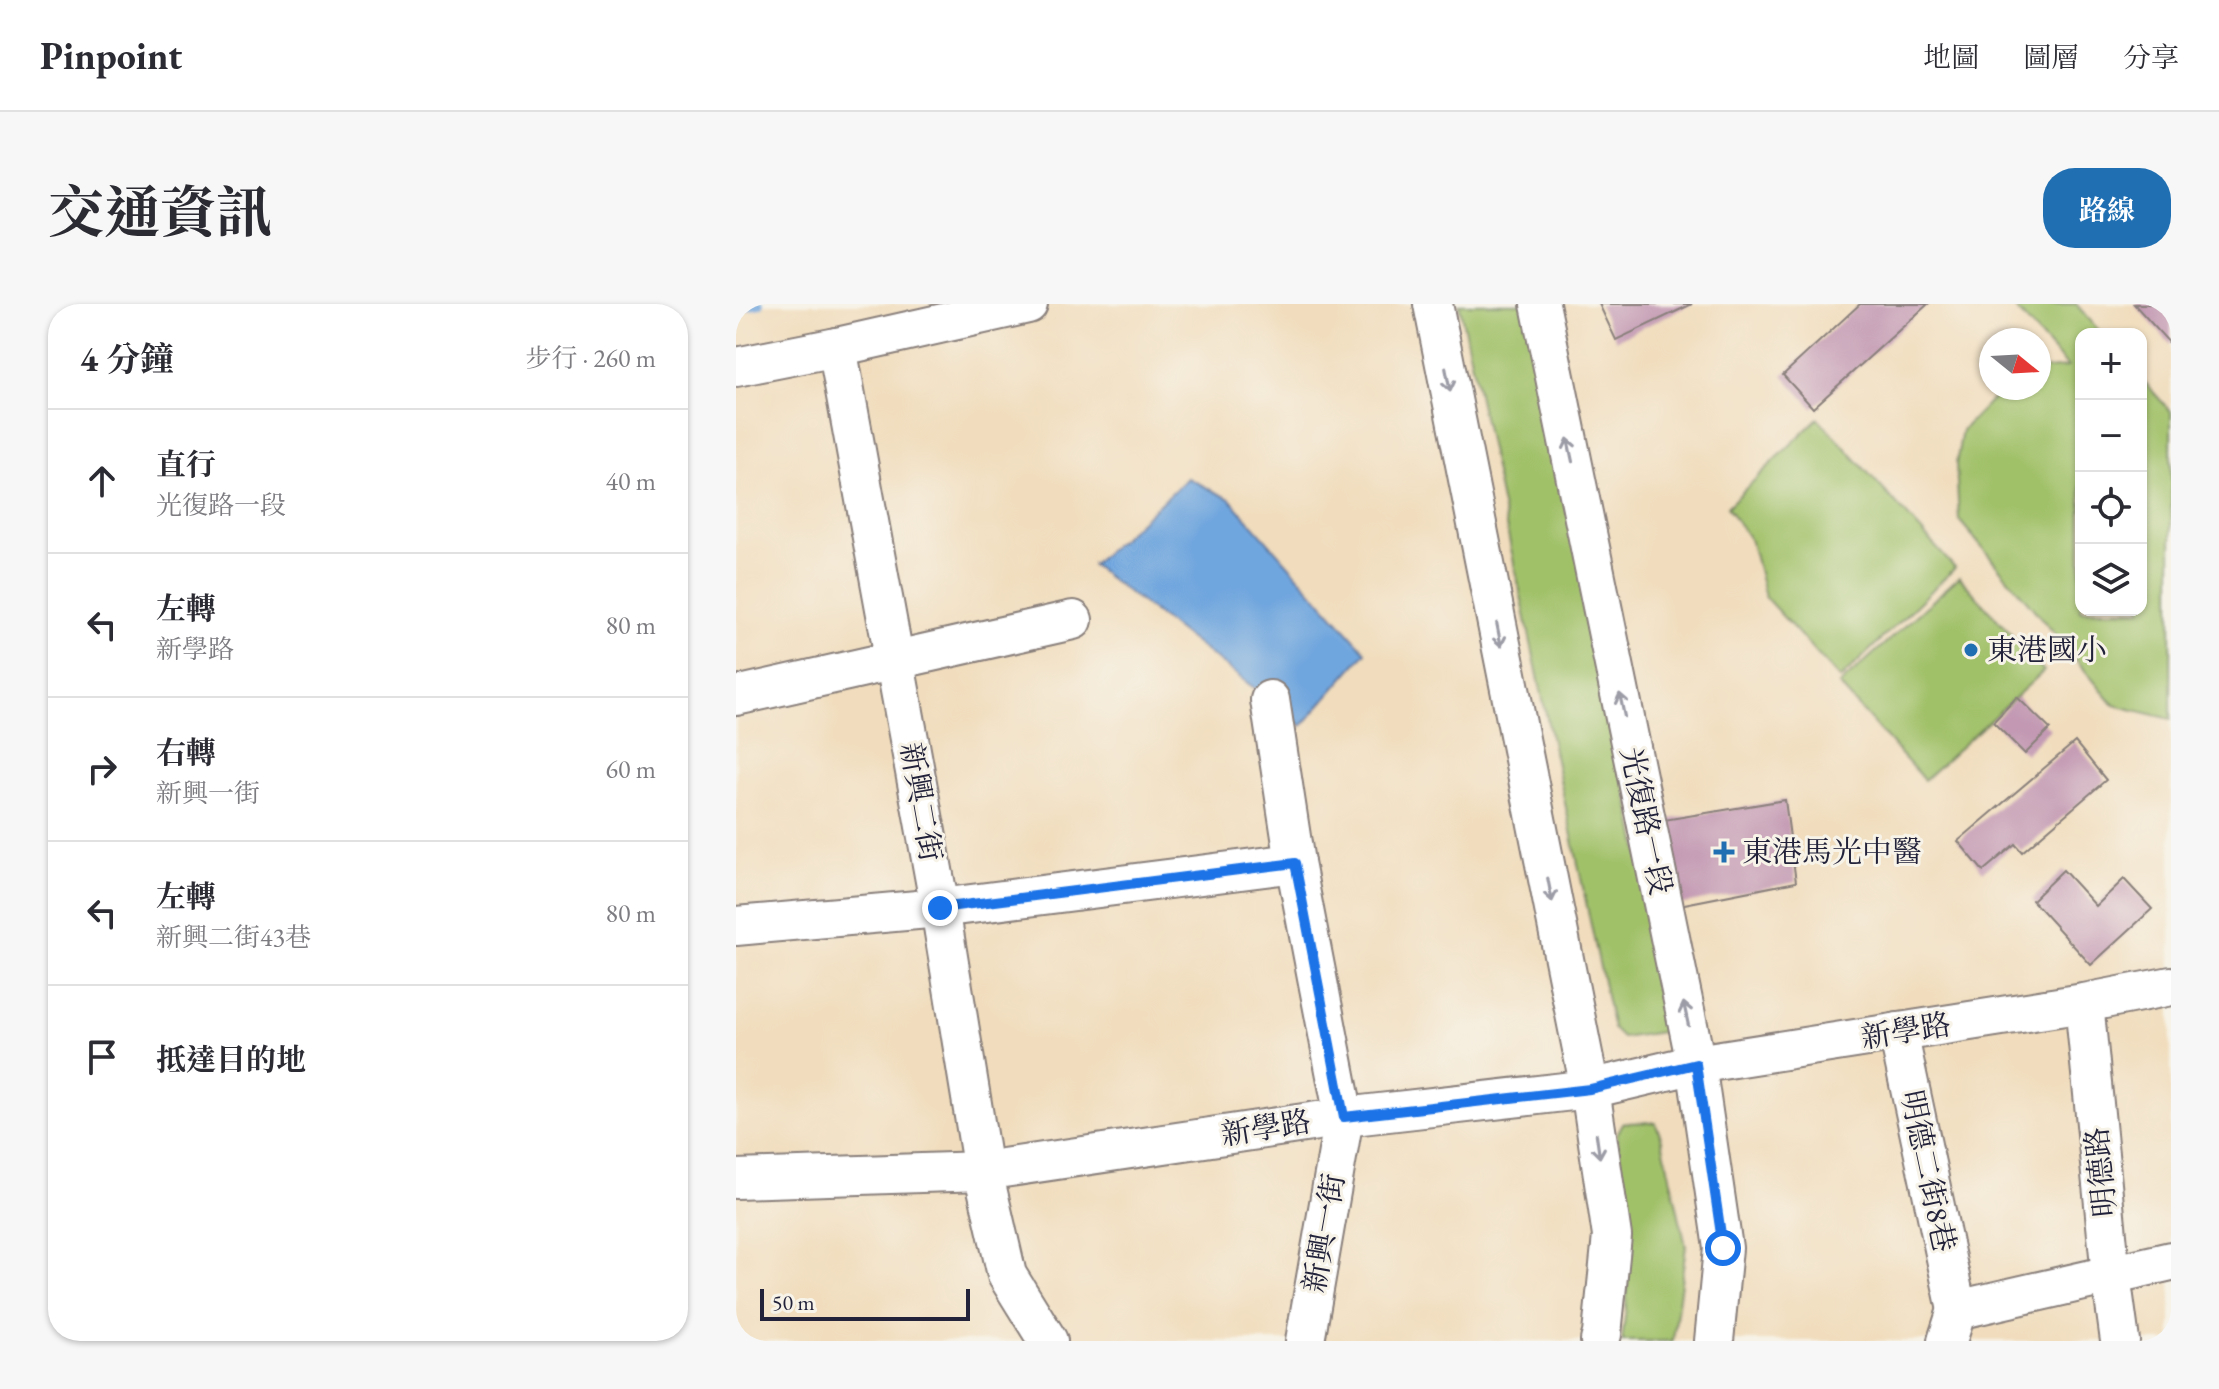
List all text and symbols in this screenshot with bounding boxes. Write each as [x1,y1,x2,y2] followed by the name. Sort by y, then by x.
[40,31,182,80] text: Pinpoint
[1923,39,1979,75] text: 地圖
[2023,39,2079,75] text: 圖層
[2123,39,2179,75] text: 分享
[2043,168,2171,248] button: 路線
[48,176,272,249] text: 交通資訊
[1979,328,2051,400] north arrow
[2075,328,2147,616] map controls
[2075,328,2147,400] button: +
[80,337,174,381] text: 4 分鐘
[526,341,656,375] text: 步行 · 260 m
[1442,367,1457,393] one-way arrow
[2075,400,2147,472] button: −
[1562,438,1577,463] one-way arrow
[156,445,216,484] text: 直行
[80,459,124,503] icon: ahead
[606,464,656,498] text: 40 m
[2075,472,2147,544] button: locate
[156,488,286,522] text: 光復路一段
[2075,544,2147,616] button: layers
[156,589,216,628] text: 左轉
[80,603,124,647] icon: left
[606,608,656,642] text: 80 m
[1493,622,1508,648] one-way arrow
[1987,630,2107,669] place label: 東港國小
[156,632,234,666] text: 新學路
[1962,641,1980,659] marker: 東港國小
[1614,693,1629,718] one-way arrow
[156,733,216,772] text: 右轉
[892,739,951,864] street label: 新興二街
[1612,743,1681,898] street label: 光復路一段
[80,747,124,791] icon: right
[606,752,656,786] text: 60 m
[156,776,260,810] text: 新興一街
[1742,832,1922,871] place label: 東港馬光中醫
[1713,841,1735,863] marker: 東港馬光中醫
[156,877,216,916] text: 左轉
[1543,877,1558,903] one-way arrow
[922,890,958,926] route end
[80,891,124,935] icon: left
[606,896,656,930] text: 80 m
[156,920,311,954] text: 新興二街43巷
[1678,1002,1693,1028] one-way arrow
[1858,1004,1953,1057] street label: 新學路
[80,1035,124,1079] icon: arrive
[156,1040,306,1079] text: 抵達目的地
[1892,1086,1965,1255] street label: 明德二街8巷
[1218,1101,1313,1154] street label: 新學路
[2076,1125,2125,1219] street label: 明德路
[1591,1133,1606,1158] one-way arrow
[1294,1170,1353,1295] street label: 新興一街
[1705,1230,1741,1266] route start
[760,1285,970,1321] scale bar
[772,1288,815,1317] text: 50 m

